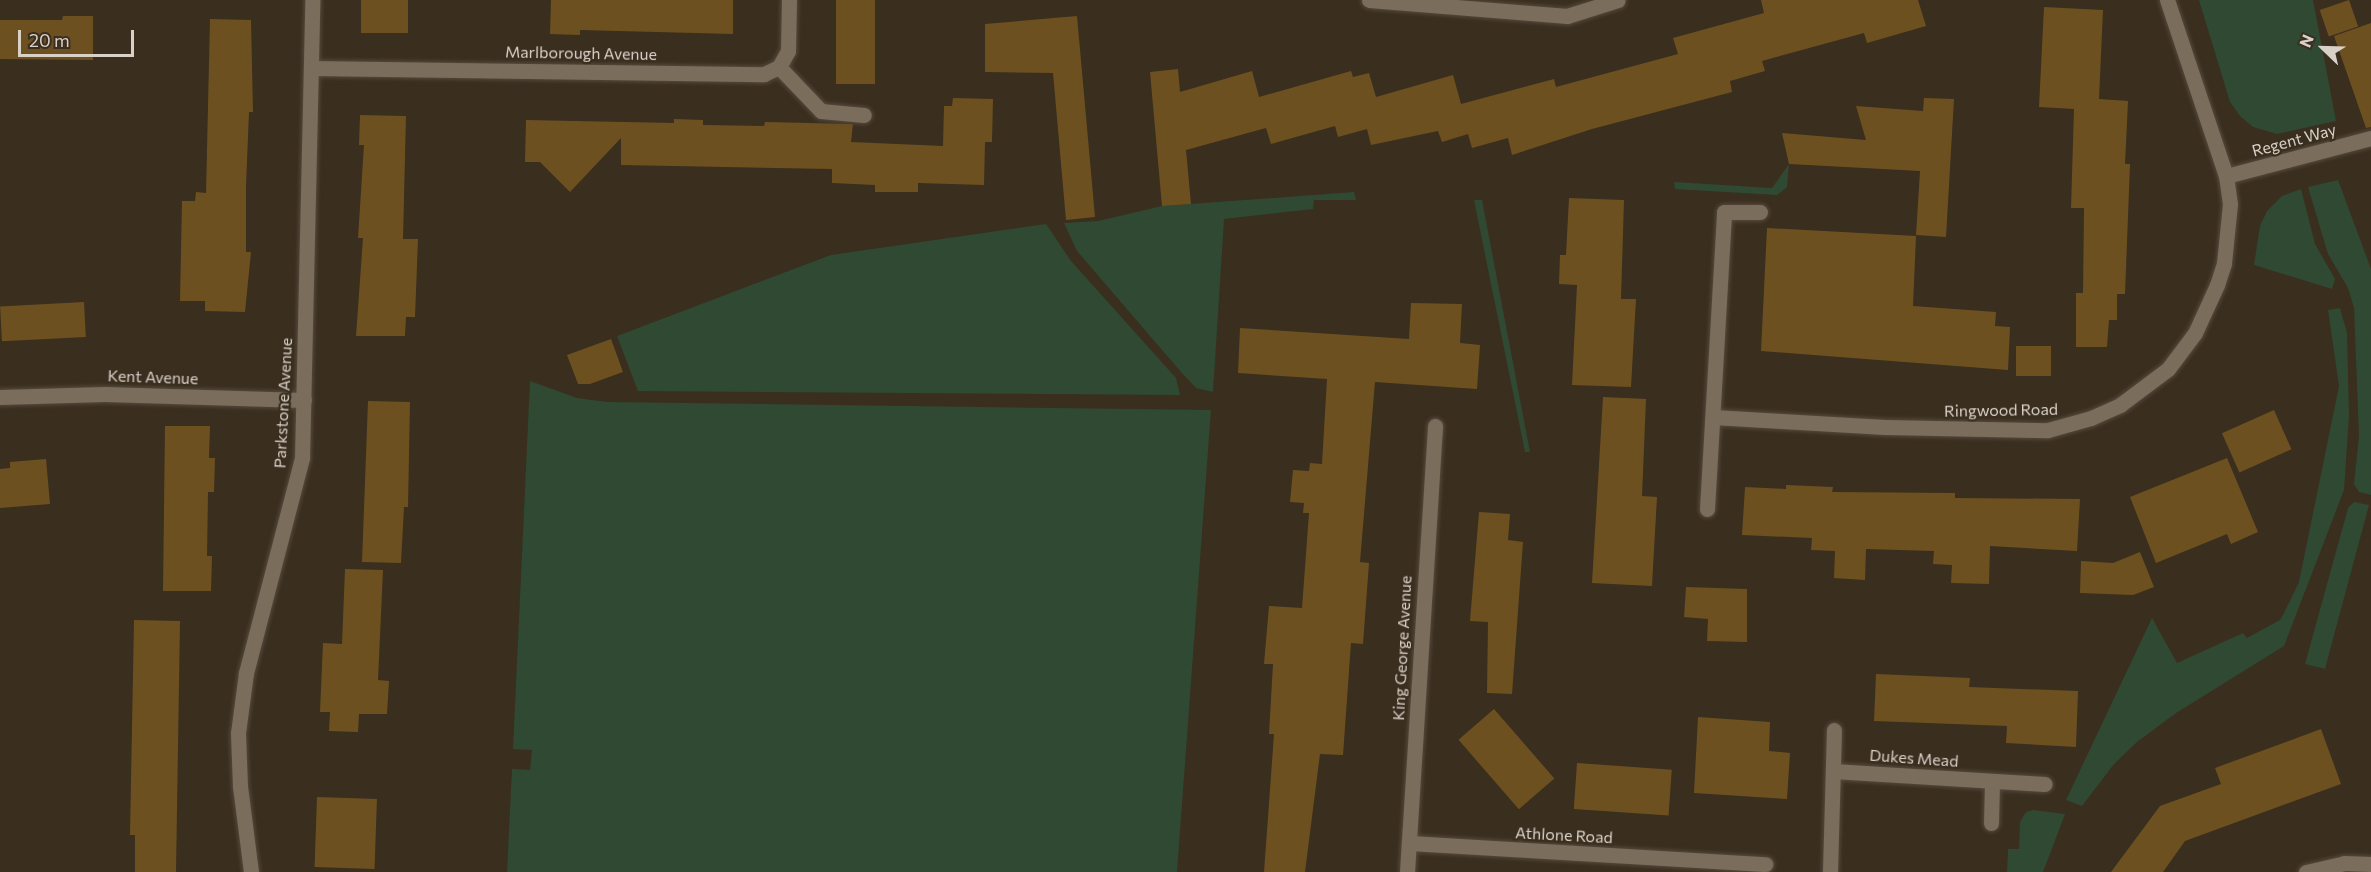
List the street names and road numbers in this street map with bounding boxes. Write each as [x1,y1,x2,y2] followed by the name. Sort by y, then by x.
[505,42,657,64] street label: Marlborough Avenue
[2250,120,2338,160] street label: Regent Way
[270,337,296,469] street label: Parkstone Avenue
[107,366,199,388] street label: Kent Avenue
[1944,399,2058,421] street label: Ringwood Road
[1389,575,1415,721] street label: King George Avenue
[1869,745,1959,771] street label: Dukes Mead
[1515,823,1613,847] street label: Athlone Road

